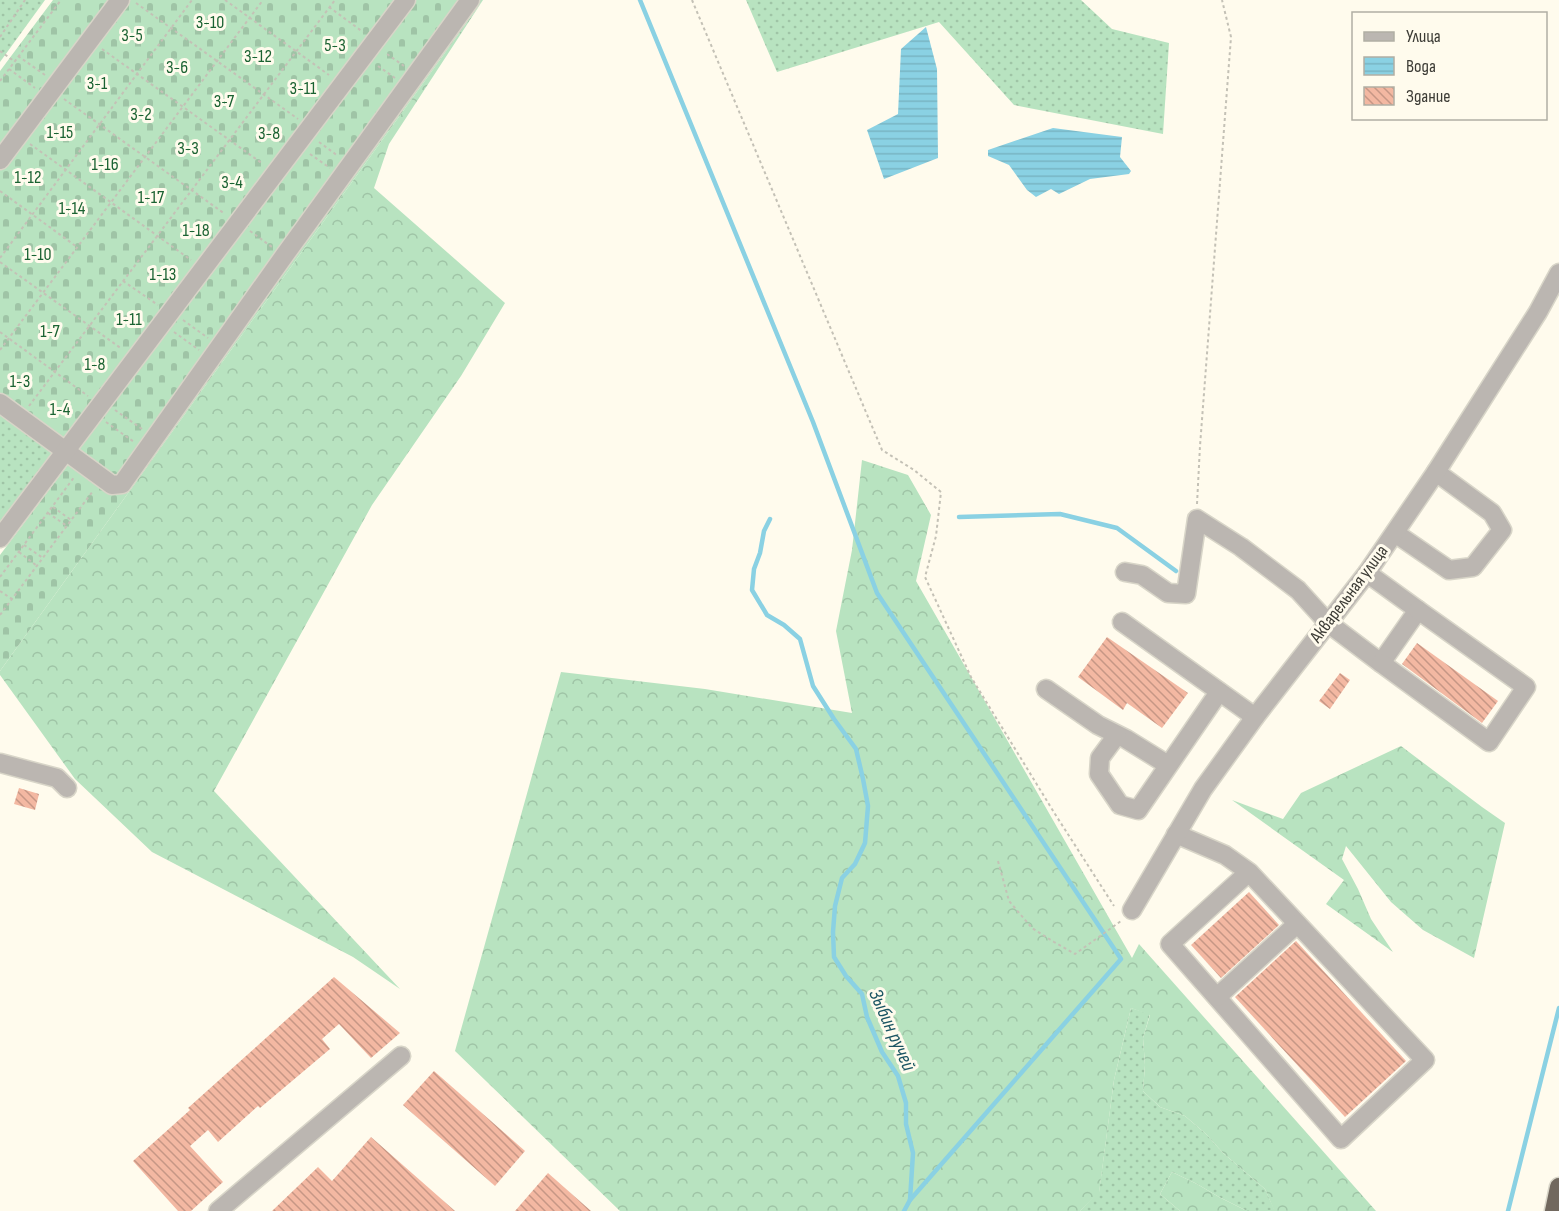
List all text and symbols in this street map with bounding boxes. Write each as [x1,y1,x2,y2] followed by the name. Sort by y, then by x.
[196,12,224,33] park label: 3-10
[1352,12,1547,120] legend
[121,25,143,46] park label: 3-5
[1406,26,1441,47] text: Улица
[324,35,346,56] park label: 5-3
[244,46,272,67] park label: 3-12
[1406,56,1436,77] text: Вода
[166,57,188,78] park label: 3-6
[87,73,108,94] park label: 3-1
[290,78,317,99] park label: 3-11
[1406,86,1451,107] text: Здание
[214,91,235,112] park label: 3-7
[130,104,152,125] park label: 3-2
[47,122,73,143] park label: 1-15
[258,123,280,144] park label: 3-8
[177,138,199,159] park label: 3-3
[91,154,119,175] park label: 1-16
[15,167,41,188] park label: 1-12
[221,172,243,193] park label: 3-4
[138,187,165,208] park label: 1-17
[59,198,86,219] park label: 1-14
[182,220,210,241] park label: 1-18
[24,244,52,265] park label: 1-10
[150,264,176,285] park label: 1-13
[116,309,142,330] park label: 1-11
[40,321,60,342] park label: 1-7
[85,354,106,375] park label: 1-8
[10,371,30,392] park label: 1-3
[50,399,71,420] park label: 1-4
[1305,541,1393,648] street label: Акварельная улица
[863,985,921,1075] water label: Зыбин ручей

